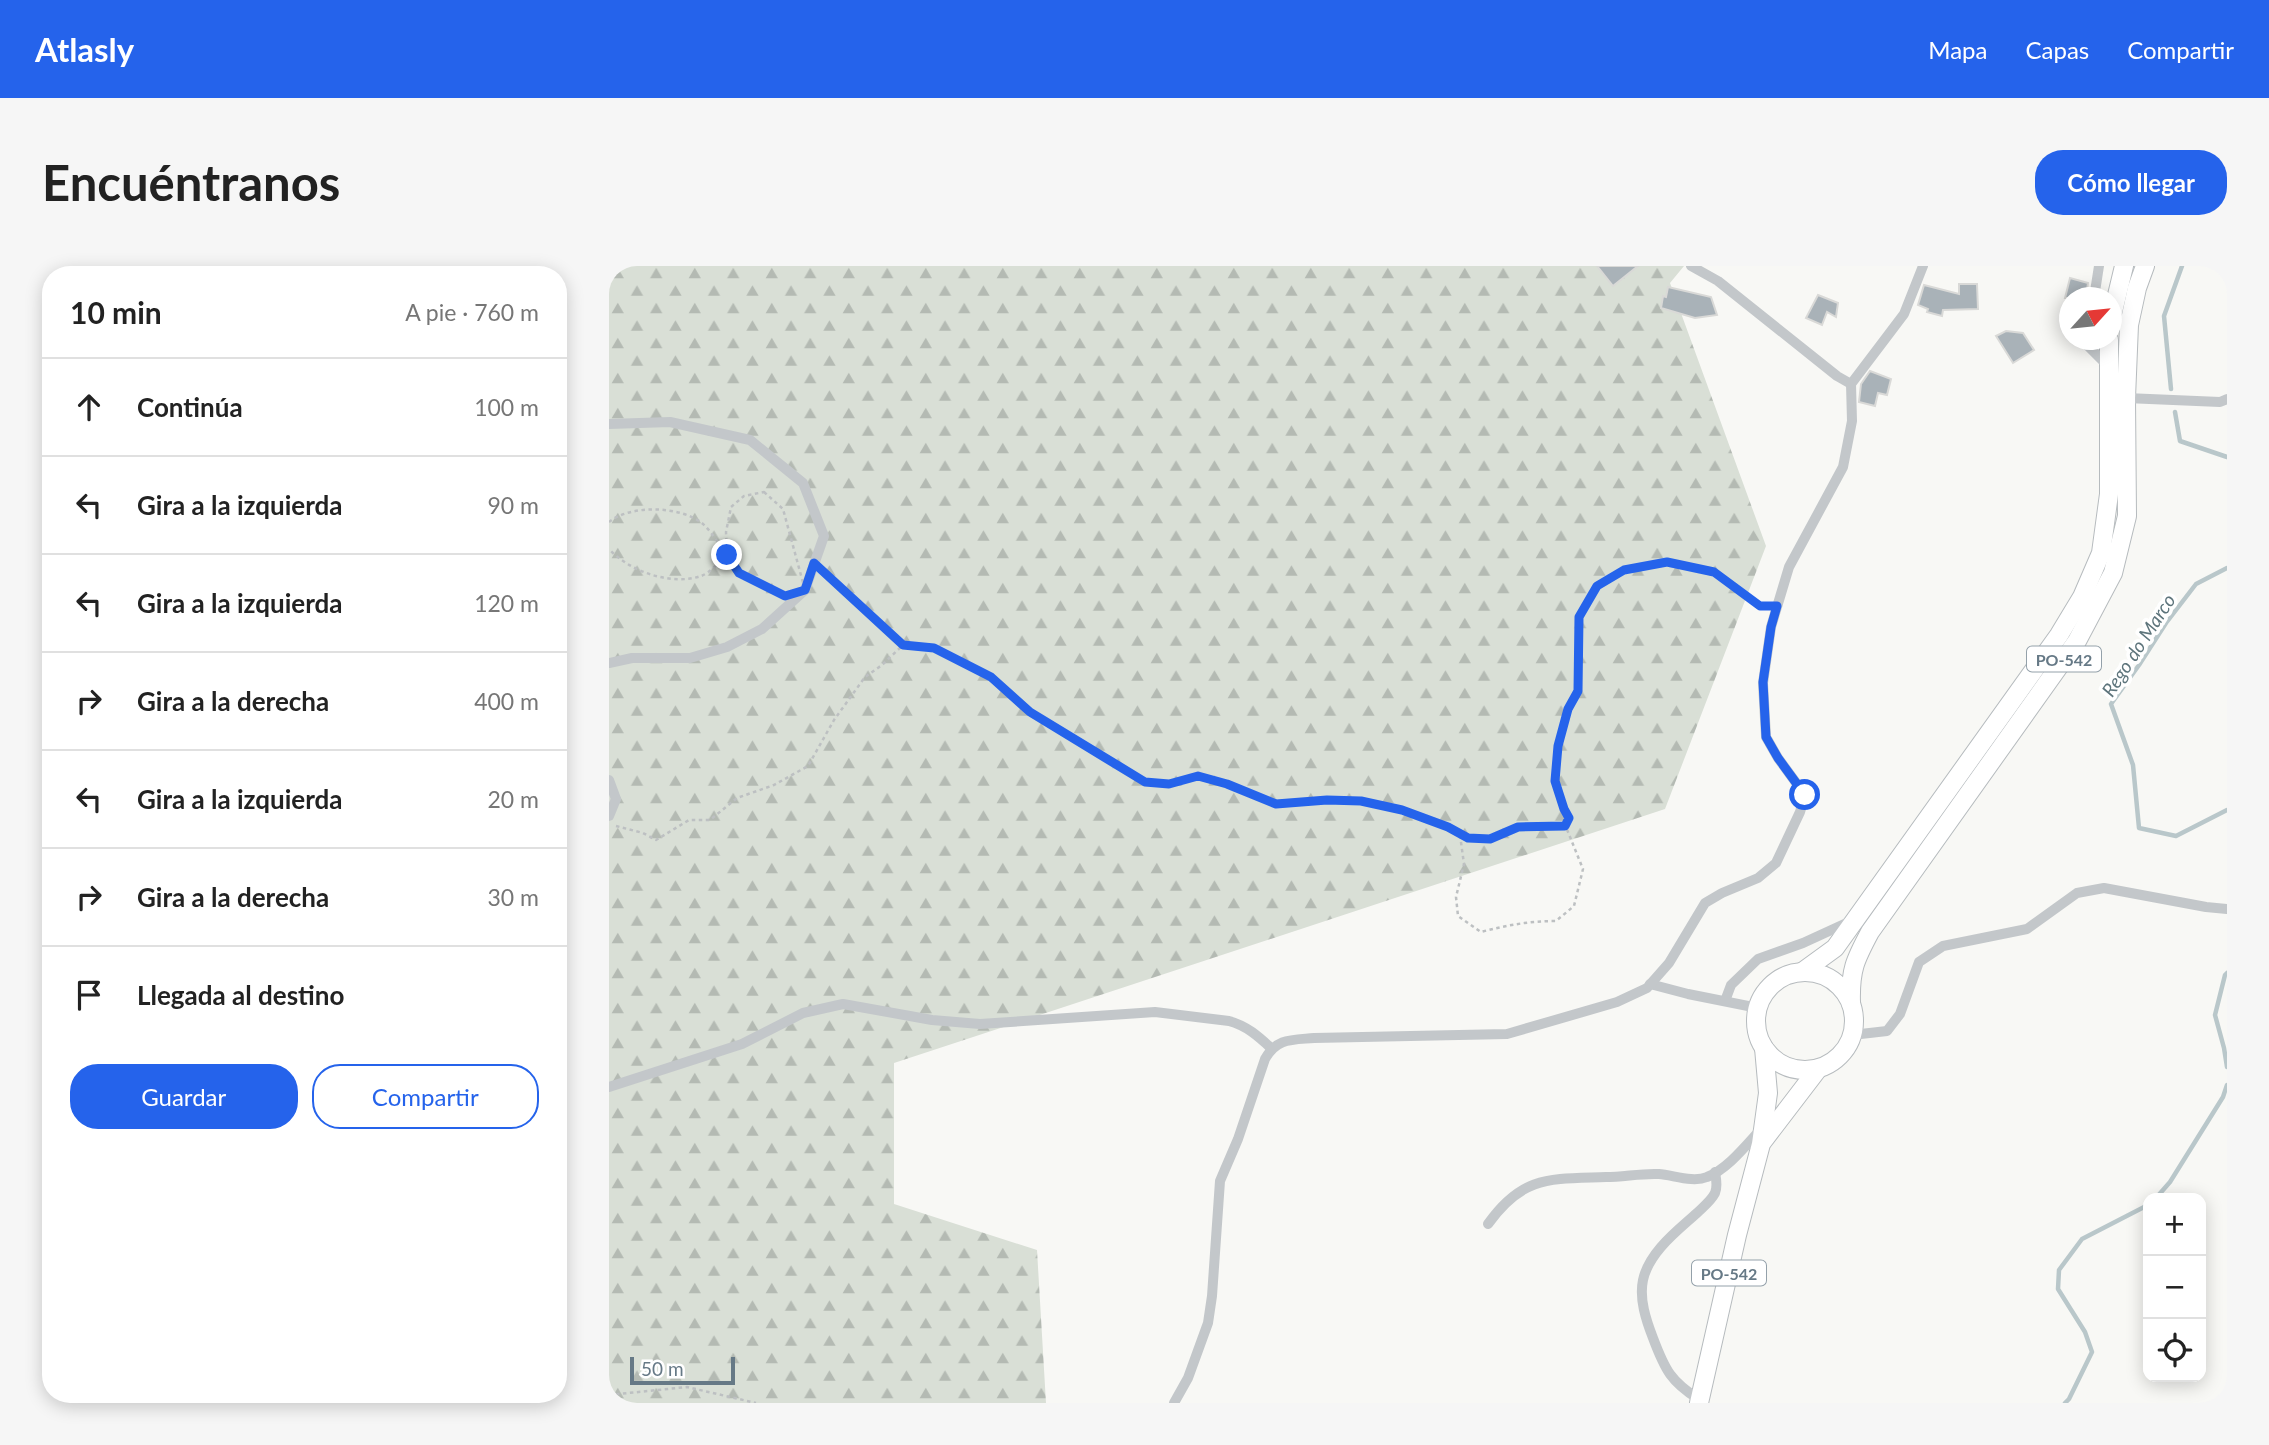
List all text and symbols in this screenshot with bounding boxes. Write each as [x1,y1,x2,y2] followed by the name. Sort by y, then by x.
[35,29,134,69] text: Atlasly
[1928,35,1987,64] text: Mapa
[2025,35,2089,64] text: Capas
[2127,35,2234,64] text: Compartir
[2035,150,2227,215] button: Cómo llegar
[42,153,340,211] text: Encuéntranos
[2059,287,2122,350] north arrow
[70,294,162,330] text: 10 min
[405,298,539,326] text: A pie · 760 m
[70,388,108,426] icon: ahead
[137,391,243,423] text: Continúa
[474,393,539,421] text: 100 m
[70,486,108,524] icon: left
[137,489,343,521] text: Gira a la izquierda
[488,491,539,519] text: 90 m
[711,539,742,570] route end
[70,584,108,622] icon: left
[137,587,343,619] text: Gira a la izquierda
[474,589,539,617] text: 120 m
[2096,589,2180,701] water label: Rego do Marco
[2027,646,2101,672] road number: PO-542
[70,682,108,720] icon: right
[137,685,329,717] text: Gira a la derecha
[474,687,539,715] text: 400 m
[1789,779,1820,810] route start
[70,780,108,818] icon: left
[137,783,343,815] text: Gira a la izquierda
[488,785,539,813] text: 20 m
[70,878,108,916] icon: right
[137,881,329,913] text: Gira a la derecha
[488,883,539,911] text: 30 m
[70,976,108,1014] icon: arrive
[137,979,344,1011] text: Llegada al destino
[70,1064,298,1129] button: Guardar
[312,1064,539,1129] button: Compartir
[2143,1193,2206,1382] map controls
[2143,1193,2206,1256] button: +
[2143,1256,2206,1319] button: −
[1692,1261,1766,1286] road number: PO-542
[2143,1319,2206,1382] button: locate
[630,1354,735,1386] scale bar
[641,1357,684,1380] text: 50 m

